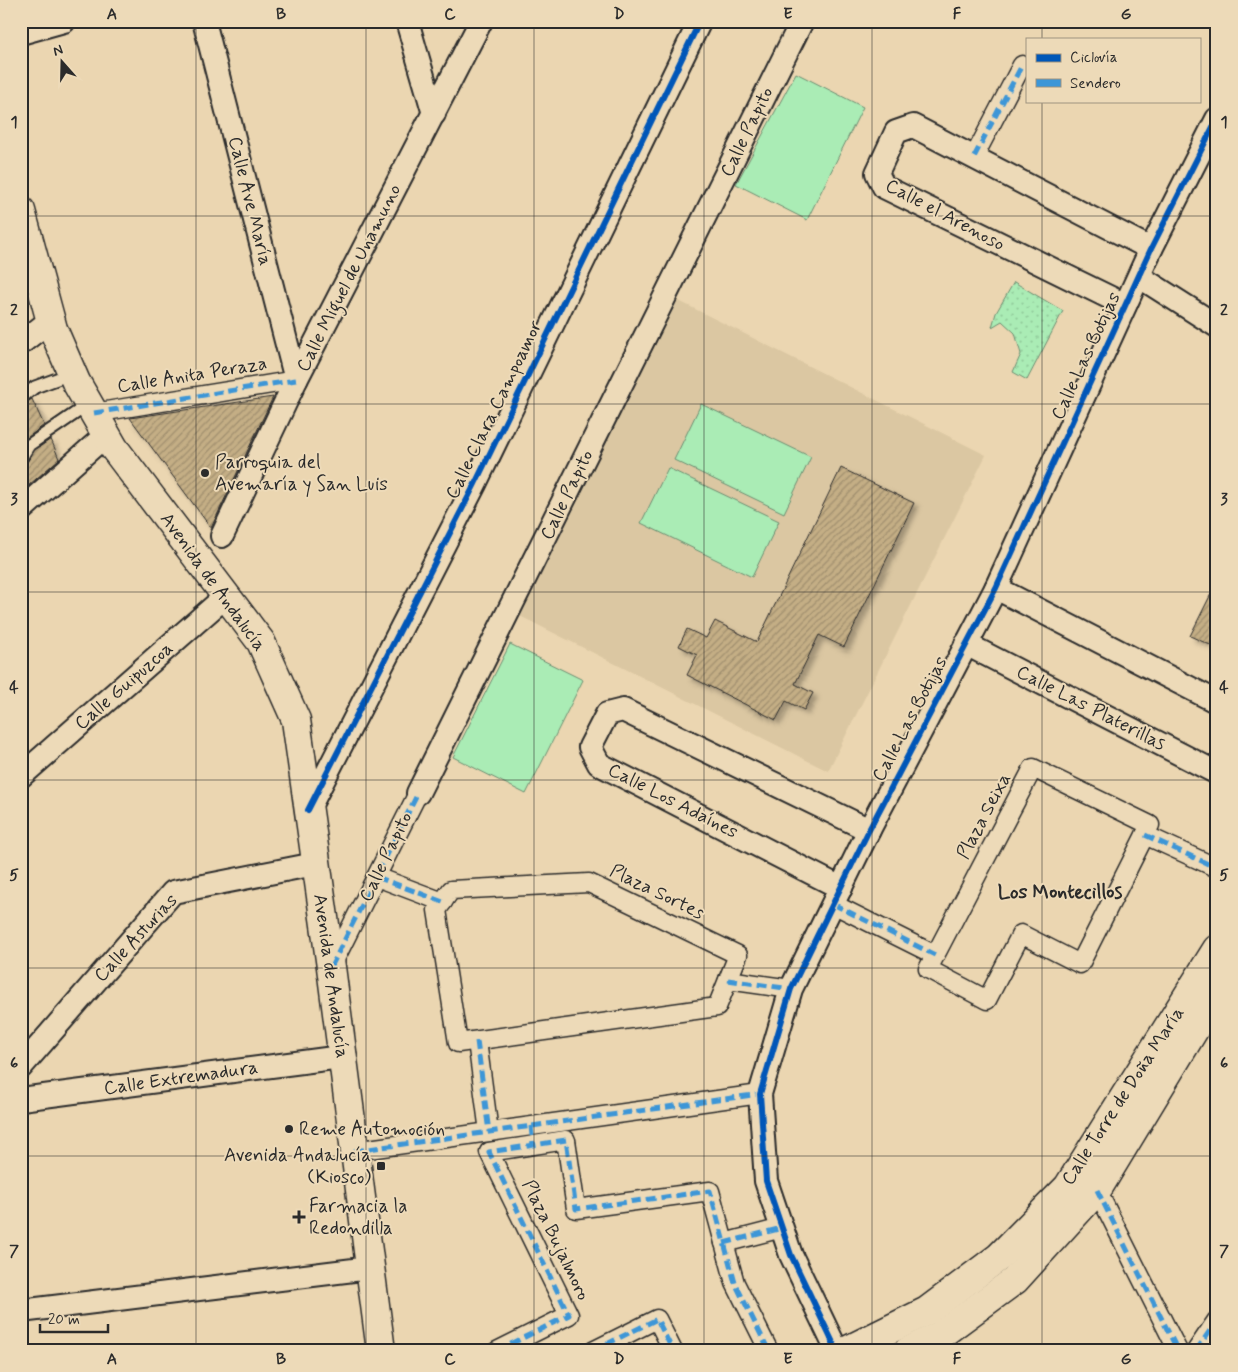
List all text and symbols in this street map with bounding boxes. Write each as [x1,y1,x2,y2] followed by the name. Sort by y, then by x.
[107,4,117,25] text: A
[276,4,286,25] text: B
[444,4,456,25] text: C
[613,4,625,25] text: D
[783,4,793,25] text: E
[953,4,962,25] text: F
[1121,4,1132,25] text: G
[38,38,88,88] north arrow
[1026,38,1200,102] legend
[50,41,65,61] text: N
[1070,48,1118,68] text: Ciclovía
[1070,74,1121,94] text: Sendero
[714,83,780,181] street label: Calle Papito
[10,112,18,133] text: 1
[1220,112,1228,133] text: 1
[222,134,278,268] street label: Calle Ave María
[881,173,1009,257] street label: Calle el Arenoso
[291,180,410,377] street label: Calle Miguel de Unamuno
[1045,288,1127,424] street label: Calle Las Botijas
[10,300,18,321] text: 2
[1220,300,1228,321] text: 2
[440,317,548,503] street label: Calle Clara Campoamor
[115,351,269,399] street label: Calle Anita Peraza
[534,446,600,544] street label: Calle Papito
[215,450,388,498] place label: Parroquia del Avemaría y San Luis
[199,467,211,479] marker: Parroquia del Avemaría y San Luis
[10,489,18,510] text: 3
[1220,489,1228,510] text: 3
[154,508,272,656] street label: Avenida de Andalucía
[69,636,179,736] street label: Calle Guipuzcoa
[866,652,954,786] street label: Calle Las Botijas
[1012,660,1170,756] street label: Calle Las Platerillas
[9,677,19,698] text: 4
[1219,677,1229,698] text: 4
[604,757,742,845] street label: Calle Los Adaínes
[951,769,1017,863] street label: Plaza Seixa
[353,808,419,906] street label: Calle Papito
[606,858,709,926] street label: Plaza Sortes
[9,865,19,886] text: 5
[1219,865,1229,886] text: 5
[998,879,1122,906] district label: Los Montecillos
[89,888,183,988] street label: Calle Asturias
[307,892,355,1060] street label: Avenida de Andalucía
[1056,1002,1190,1190] street label: Calle Torre de Doña María
[10,1053,18,1074] text: 6
[1220,1053,1228,1074] text: 6
[102,1055,260,1101] street label: Calle Extremadura
[299,1117,445,1142] place label: Reme Automoción
[283,1123,295,1135] marker: Reme Automoción
[224,1143,371,1190] place label: Avenida Andalucía (Kiosco)
[375,1160,387,1172] marker: Avenida Andalucía (Kiosco)
[515,1176,596,1305] street label: Plaza Bujalmoro
[309,1194,408,1241] place label: Farmacia la Redondilla
[293,1211,305,1223] marker: Farmacia la Redondilla
[9,1241,19,1262] text: 7
[1219,1241,1229,1262] text: 7
[40,1302,108,1334] scale bar
[48,1310,80,1330] text: 20 m
[107,1349,117,1370] text: A
[276,1349,286,1370] text: B
[444,1349,456,1370] text: C
[613,1349,625,1370] text: D
[783,1349,793,1370] text: E
[953,1349,962,1370] text: F
[1121,1349,1132,1370] text: G

